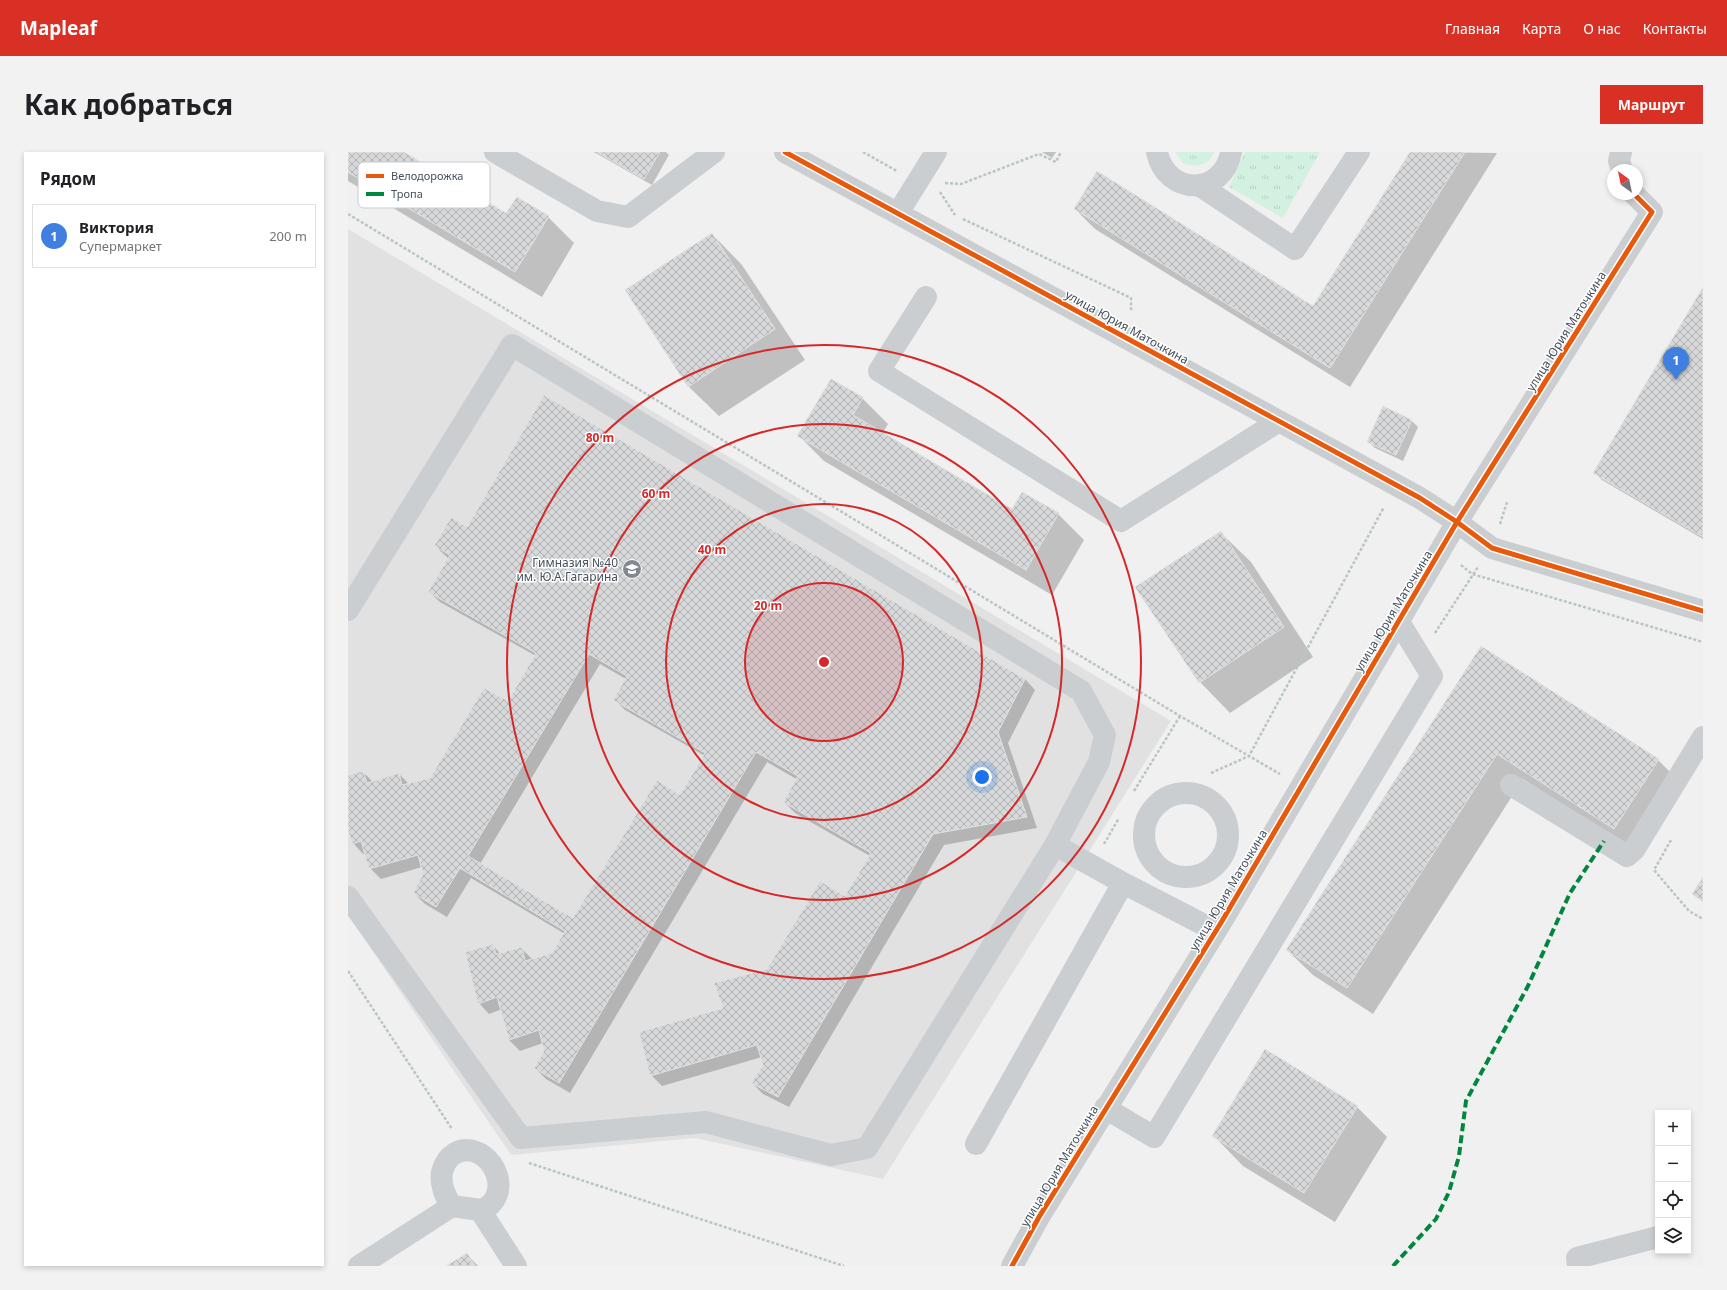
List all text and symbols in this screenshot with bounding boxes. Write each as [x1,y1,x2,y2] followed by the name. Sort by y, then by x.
[20,15,97,41] text: Mapleaf
[1445,19,1500,38] text: Главная
[1522,19,1561,38] text: Карта
[1583,19,1621,38] text: О нас
[1643,19,1707,38] text: Контакты
[24,85,233,123] text: Как добраться
[1600,85,1703,124] button: Маршрут
[358,162,490,208] legend
[1607,164,1643,200] north arrow
[40,167,96,190] text: Рядом
[391,168,463,183] text: Велодорожка
[391,186,423,201] text: Тропа
[79,217,154,237] text: Виктория
[50,227,58,245] text: 1
[269,227,307,245] text: 200 m
[79,237,162,255] text: Супермаркет
[1522,268,1610,394] street label: улица Юрия Маточкина
[1062,286,1192,368] street label: улица Юрия Маточкина
[1663,347,1689,380] pin: 1
[586,429,614,446] text: 80 m
[642,485,670,502] text: 60 m
[698,541,726,558] text: 40 m
[1350,547,1436,675] street label: улица Юрия Маточкина
[516,554,618,585] place label: Гимназия №40 им. Ю.А.Гагарина
[621,558,643,580] school or university icon: Гимназия №40 им. Ю.А.Гагарина
[754,597,782,614] text: 20 m
[817,655,831,669] centre of rings
[972,767,992,787] your location
[1185,826,1271,954] street label: улица Юрия Маточкина
[1016,1102,1102,1230] street label: улица Юрия Маточкина
[1655,1110,1691,1254] map controls
[1655,1110,1691,1146] button: +
[1655,1146,1691,1182] button: −
[1655,1182,1691,1218] button: locate
[1655,1218,1691,1254] button: layers

